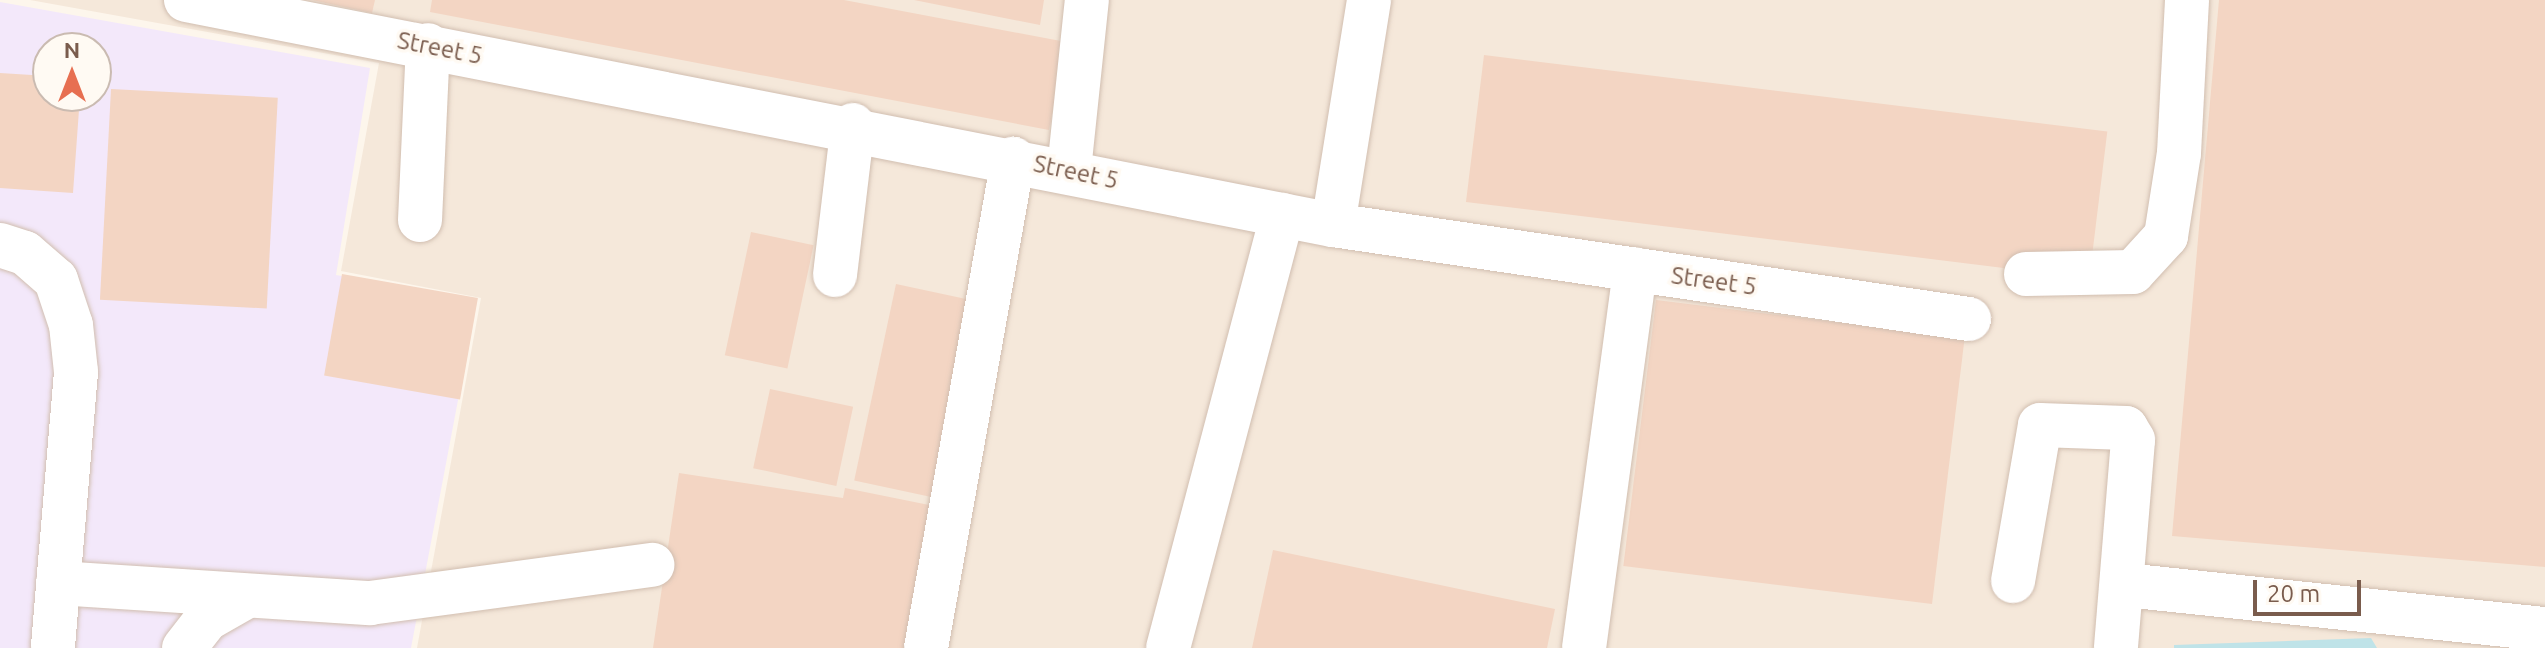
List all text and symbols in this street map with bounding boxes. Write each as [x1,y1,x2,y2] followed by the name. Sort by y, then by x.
[395,26,485,70] street label: Street 5
[32,32,112,112] north arrow
[64,37,80,62] text: N
[1031,149,1121,195] street label: Street 5
[1669,261,1759,301] street label: Street 5
[2257,564,2365,614] scale bar
[2267,580,2320,607] text: 20 m

